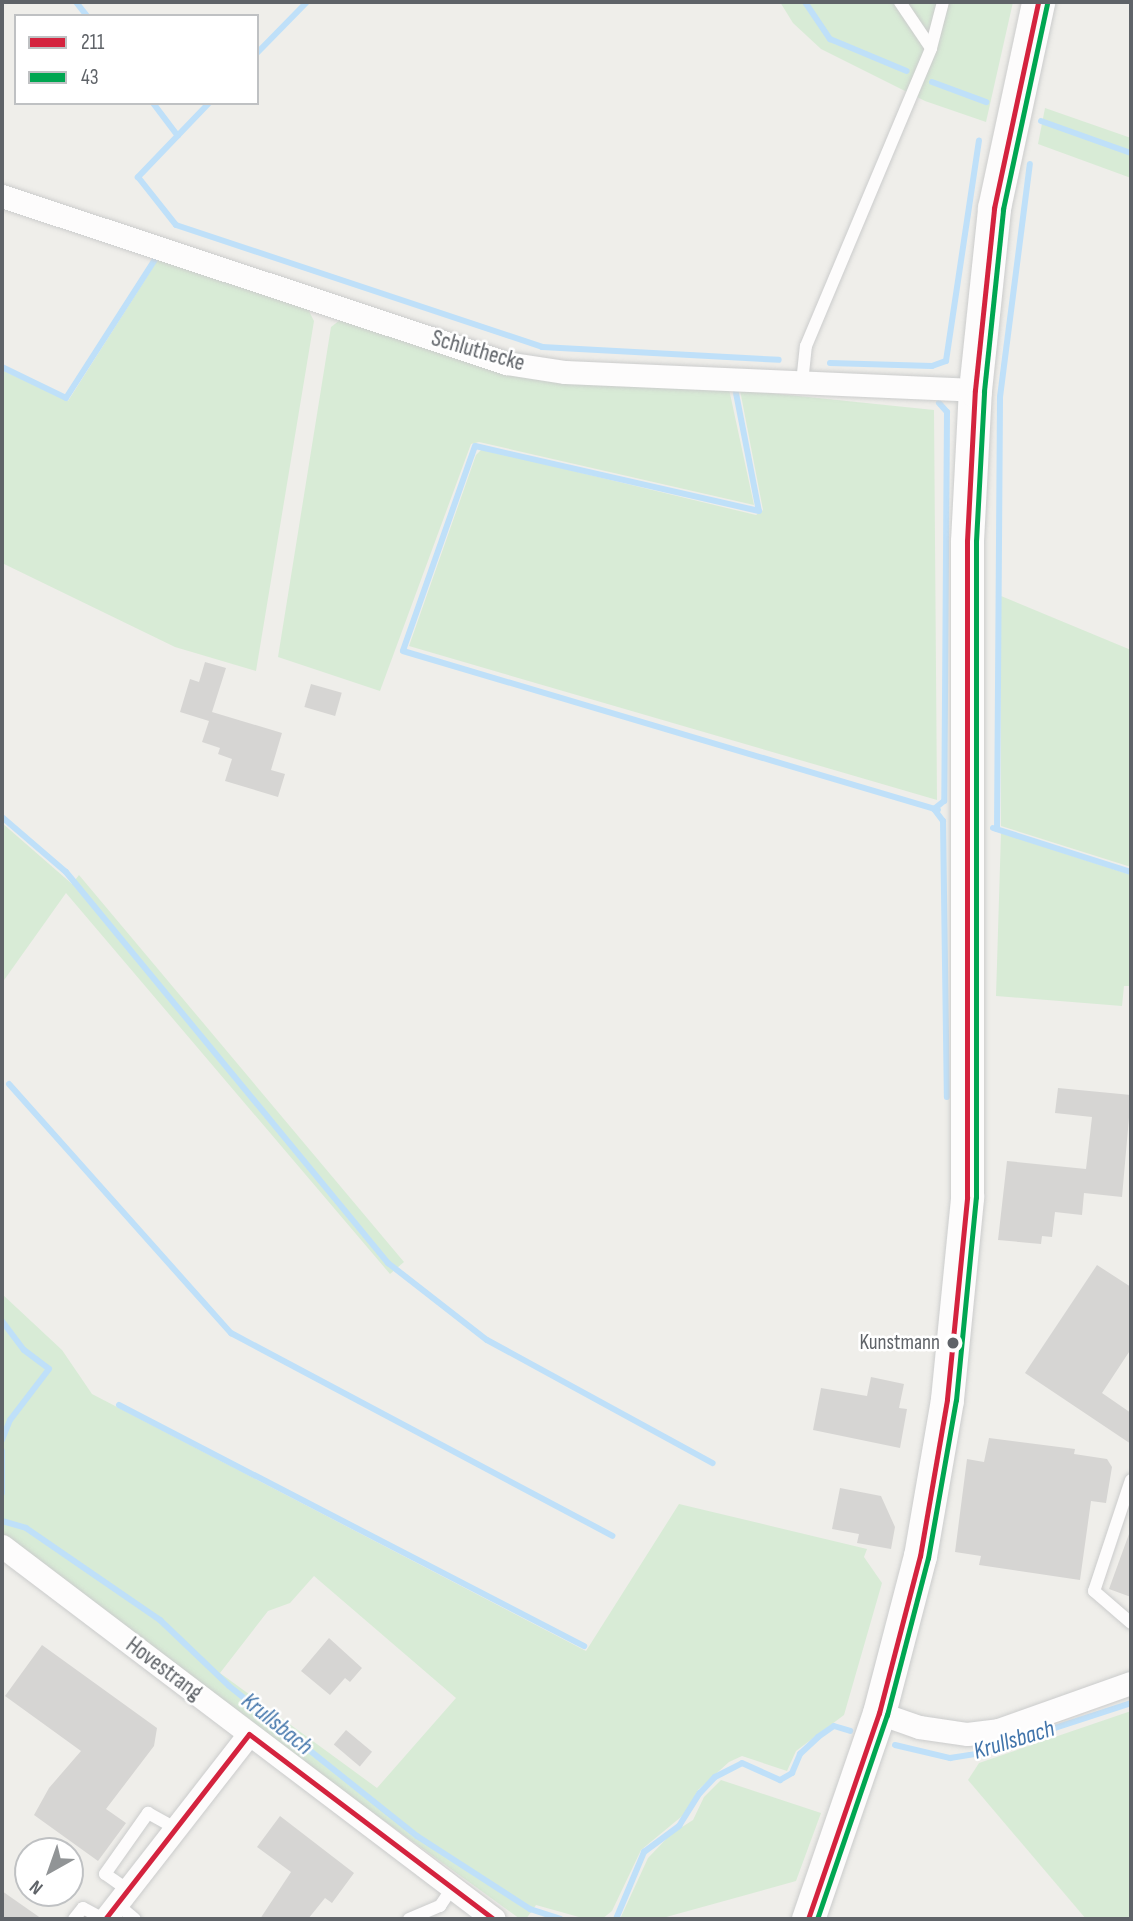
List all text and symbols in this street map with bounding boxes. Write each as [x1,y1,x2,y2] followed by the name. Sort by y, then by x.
[14,14,259,105] legend
[81,30,104,55] text: 211
[81,65,99,90] text: 43
[428,325,528,377] street label: Schluthecke
[860,1330,940,1356] place label: Kunstmann
[946,1336,960,1350] marker: Kunstmann
[120,1631,208,1707] street label: Hovestrang
[236,1687,318,1761] water label: Krullsbach
[970,1714,1058,1766] water label: Krullsbach
[14,1837,84,1907] north arrow
[25,1875,48,1899] text: N

